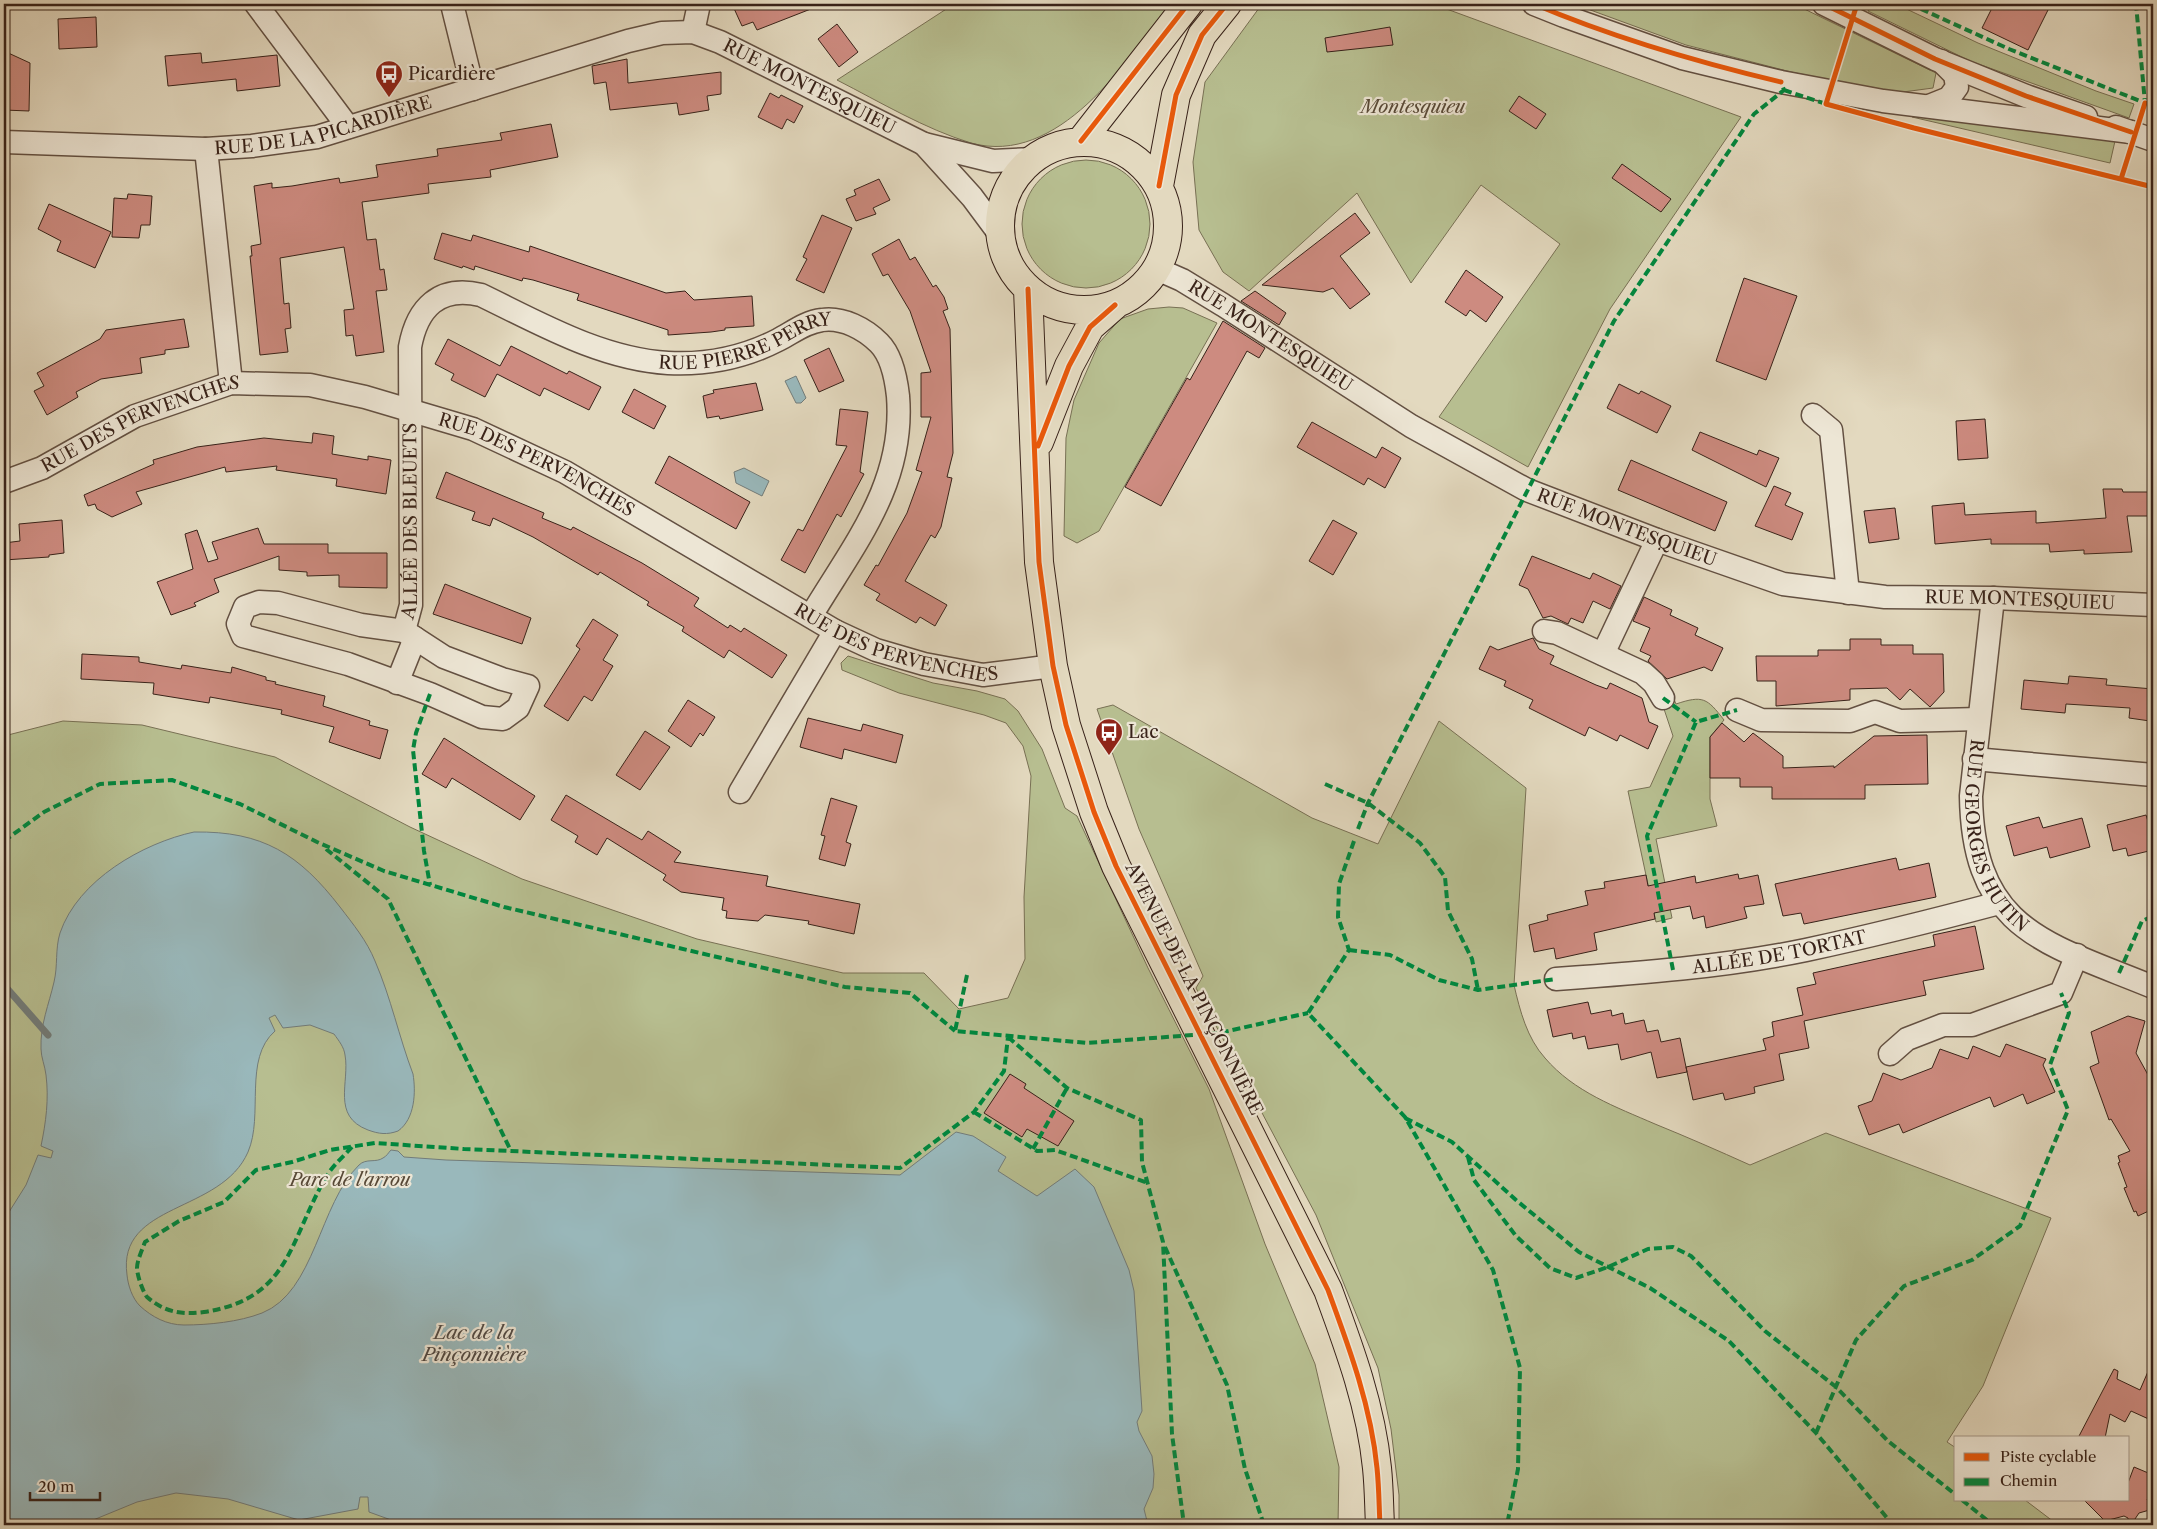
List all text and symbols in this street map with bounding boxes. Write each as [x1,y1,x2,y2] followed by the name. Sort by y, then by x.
[719,34,899,139] street label: RUE MONTESQUIEU
[374,59,404,98] bus stop icon: Picardière
[408,63,496,85] place label: Picardière
[214,91,435,159] street label: RUE DE LA PICARDIÈRE
[1359,96,1466,118] park label: Montesquieu
[1184,276,1357,396] street label: RUE MONTESQUIEU
[658,308,833,374] street label: RUE PIERRE PERRY
[37,372,240,477] street label: RUE DES PERVENCHES
[436,408,639,521] street label: RUE DES PERVENCHES
[396,423,422,622] street label: ALLÉE DES BLEUETS
[1534,484,1720,571] street label: RUE MONTESQUIEU
[1925,586,2116,614] street label: RUE MONTESQUIEU
[790,599,1000,687] street label: RUE DES PERVENCHES
[1094,717,1124,756] bus stop icon: Lac
[1128,721,1159,743] place label: Lac
[1960,738,2033,937] street label: RUE GEORGES HUTIN
[1120,858,1268,1119] street label: AVENUE DE LA PINÇONNIÈRE
[1690,926,1869,979] street label: ALLÉE DE TORTAT
[288,1169,411,1191] park label: Parc de l'arrou
[420,1321,527,1366] water label: Lac de la Pinçonnière
[1954,1436,2130,1502] legend
[2000,1447,2096,1466] text: Piste cyclable
[30,1469,100,1501] scale bar
[2000,1471,2058,1490] text: Chemin
[38,1477,74,1496] text: 20 m

